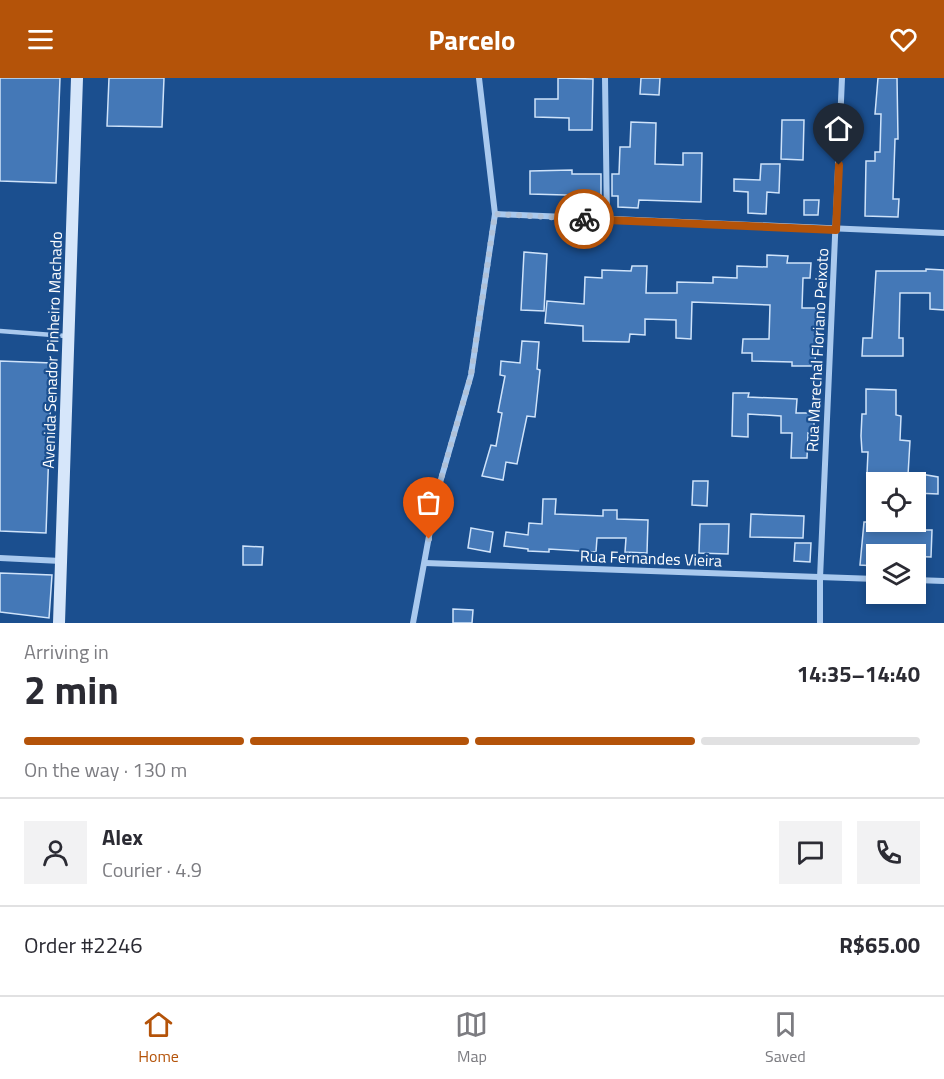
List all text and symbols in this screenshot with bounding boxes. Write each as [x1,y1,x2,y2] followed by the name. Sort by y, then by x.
[429,19,515,60] text: Parcelo
[24,23,57,56] icon: menu
[887,23,920,56] icon: heart
[813,103,864,165] pin
[822,112,855,145] icon: home
[554,189,614,249] courier
[568,203,601,236] icon: bike
[36,231,68,469] street label: Avenida Senador Pinheiro Machado
[800,247,834,453] street label: Rua Marechal Floriano Peixoto
[866,472,926,604] map controls
[866,472,926,532] button: locate
[403,477,454,539] pin
[412,486,445,519] icon: bag
[579,544,723,572] street label: Rua Fernandes Vieira
[866,544,926,604] button: layers
[24,636,109,667] text: Arriving in
[797,657,920,691] text: 14:35–14:40
[24,660,119,719] text: 2 min
[24,754,187,785] text: On the way · 130 m
[102,820,143,854] text: Alex
[24,821,87,884] button: person
[779,821,842,884] button: chat
[857,821,920,884] button: phone
[102,854,202,885] text: Courier · 4.9
[24,928,143,962] text: Order #2246
[839,928,920,962] text: R$65.00
[138,1008,179,1068] tab: Home
[455,1008,488,1068] tab: Map
[765,1008,806,1068] tab: Saved

